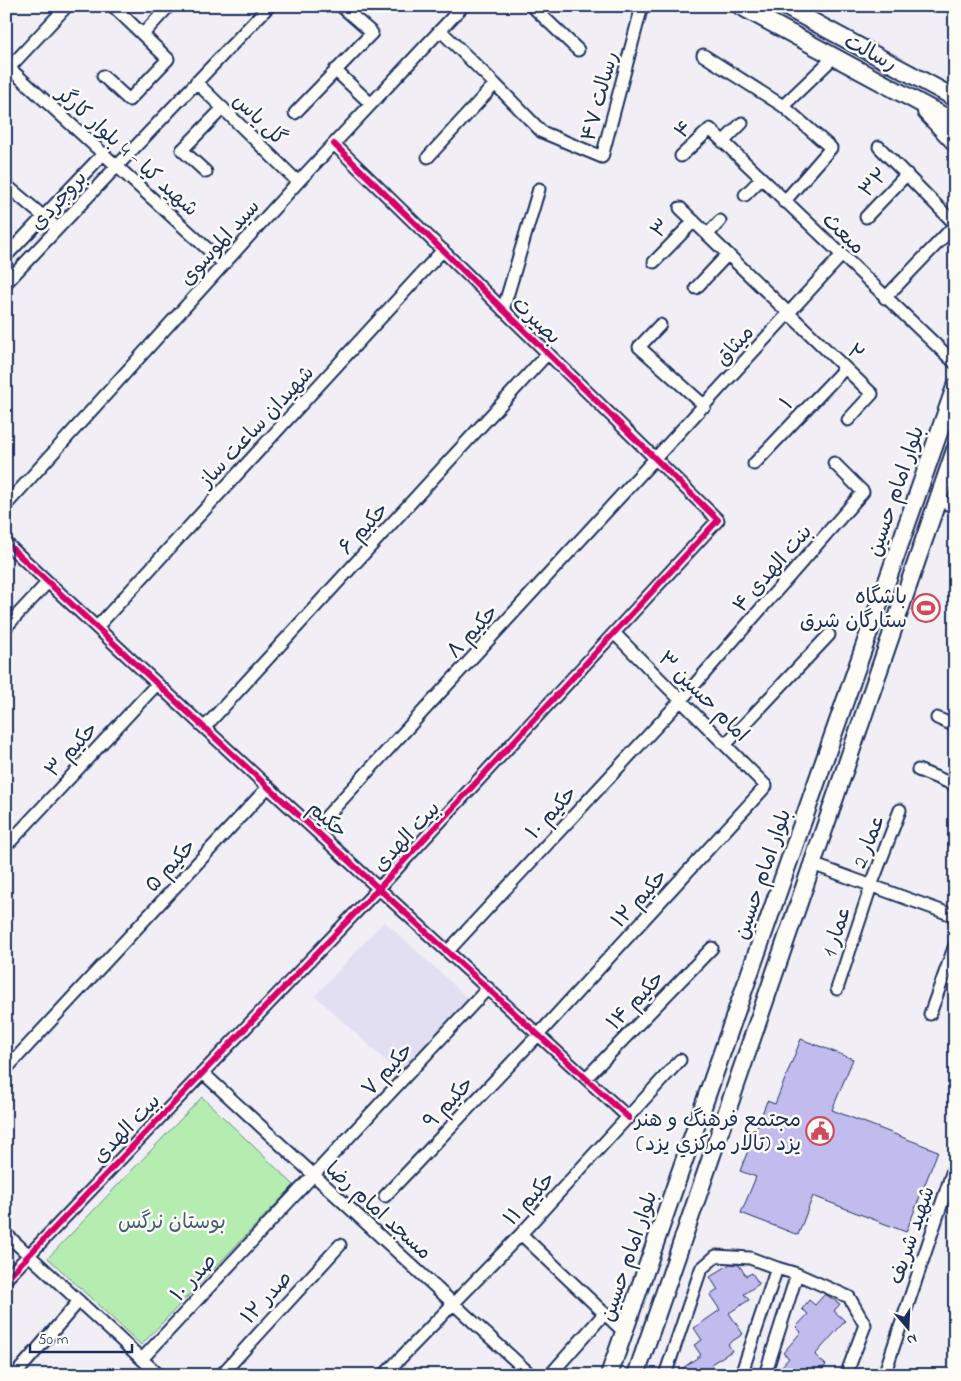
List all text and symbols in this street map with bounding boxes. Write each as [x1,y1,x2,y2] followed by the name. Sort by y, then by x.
[838,27,902,80] street label: رسالت
[575,48,627,145] street label: رسالت ۴۷
[47,79,204,225] street label: شهید کیا - 4 بلوار کارگر
[225,87,292,154] street label: گل یاس
[668,114,700,147] street label: ۴
[853,162,896,205] street label: ۳۲
[24,165,95,238] street label: بروجردی
[173,193,268,293] street label: سید الموسوی
[814,206,871,262] street label: مبعث
[645,213,678,246] street label: ۳
[504,290,567,352] street label: بصیرت
[709,319,762,373] street label: میثاق
[839,338,870,369] street label: ۲
[191,360,322,497] street label: شهیدان ساعت ساز
[774,391,801,417] street label: ۱
[861,422,933,561] street label: بلوار امام حسین
[332,496,397,562] street label: حکیم ۶
[727,519,820,620] street label: بنت الهدی ۴
[800,583,907,637] place label: باشگاه ستارگان شرق
[911,593,941,623] sports icon: باشگاه ستارگان شرق
[441,599,506,666] street label: حکیم ۸
[650,645,755,750] street label: امام حسین ۳
[39,716,106,785] street label: حکیم ۳
[520,780,585,847] street label: حکیم ۱۰
[300,795,353,846] street label: حکیم
[367,795,448,879] street label: بیت الهدی
[728,805,800,944] street label: بلوار امام حسین
[846,810,894,873] street label: عمار 2
[139,833,204,900] street label: حکیم ۵
[605,863,676,936] street label: حکیم ۱۲
[816,902,860,961] street label: عمار 1
[600,965,673,1038] street label: حکیم ۱۴
[356,1037,421,1104] street label: حکیم ۷
[417,1070,482,1137] street label: حکیم ۹
[86,1088,169,1171] street label: بیت الهدی
[633,1106,801,1160] place label: مجتمع فرهنگ و هنر یزد (تالار مركزي یزد)
[805,1116,835,1146] public building icon: مجتمع فرهنگ و هنر یزد (تالار مركزي یزد)
[318,1155,438,1268] street label: مسجد امام رضا
[497,1165,563,1233] street label: حکیم ۱۱
[882,1182,944,1289] street label: شهید شریف
[594,1187,666,1326] street label: بلوار امام حسین
[118,1208,226,1238] park label: بوستان نرگس
[164,1248,225,1309] street label: صدر ۱۰
[235,1265,300,1332] street label: صدر ۱۲
[884,1304,934,1354] north arrow
[30,1321,132,1353] scale bar
[904,1327,920,1350] text: N
[38,1329,69,1351] text: 50 m

